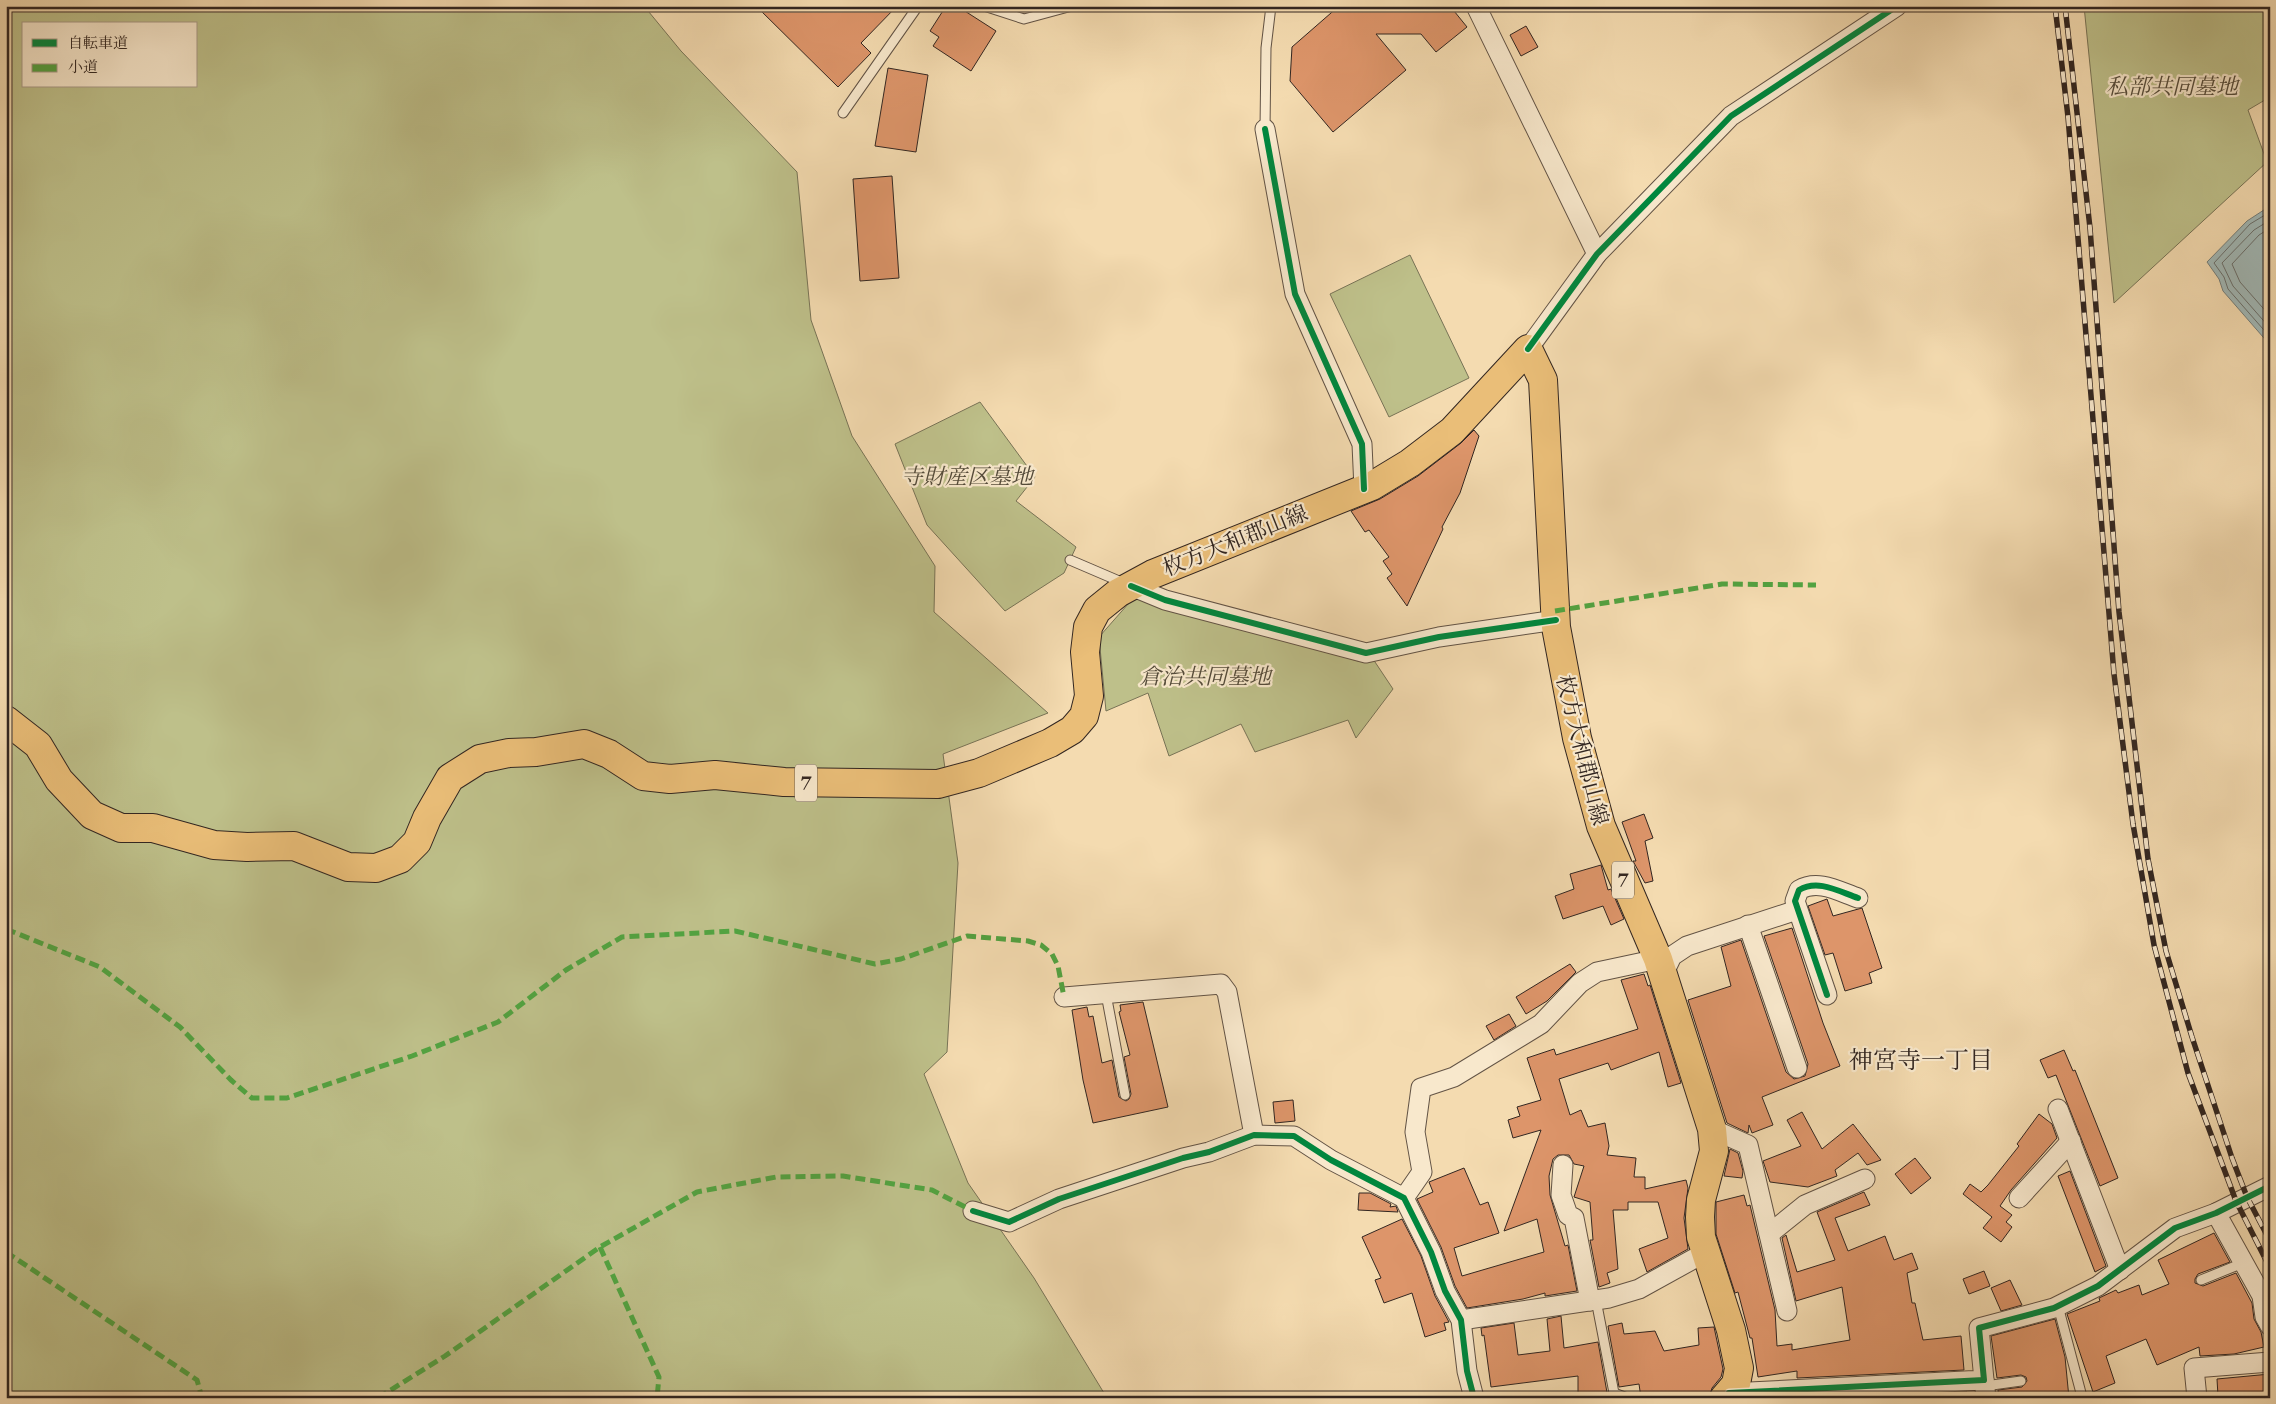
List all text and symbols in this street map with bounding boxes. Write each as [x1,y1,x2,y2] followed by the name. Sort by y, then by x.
[22,22,198,88] legend
[68,33,128,52] text: 自転車道
[68,57,98,76] text: 小道
[2106,72,2240,101] park label: 私部共同墓地
[901,462,1035,491] park label: 寺財産区墓地
[1158,498,1312,583] street label: 枚方大和郡山線
[1139,662,1273,691] park label: 倉治共同墓地
[1550,672,1615,828] street label: 枚方大和郡山線
[795,764,817,801] road number: 7
[1612,862,1634,898] road number: 7
[1849,1044,1993,1075] district label: 神宮寺一丁目

